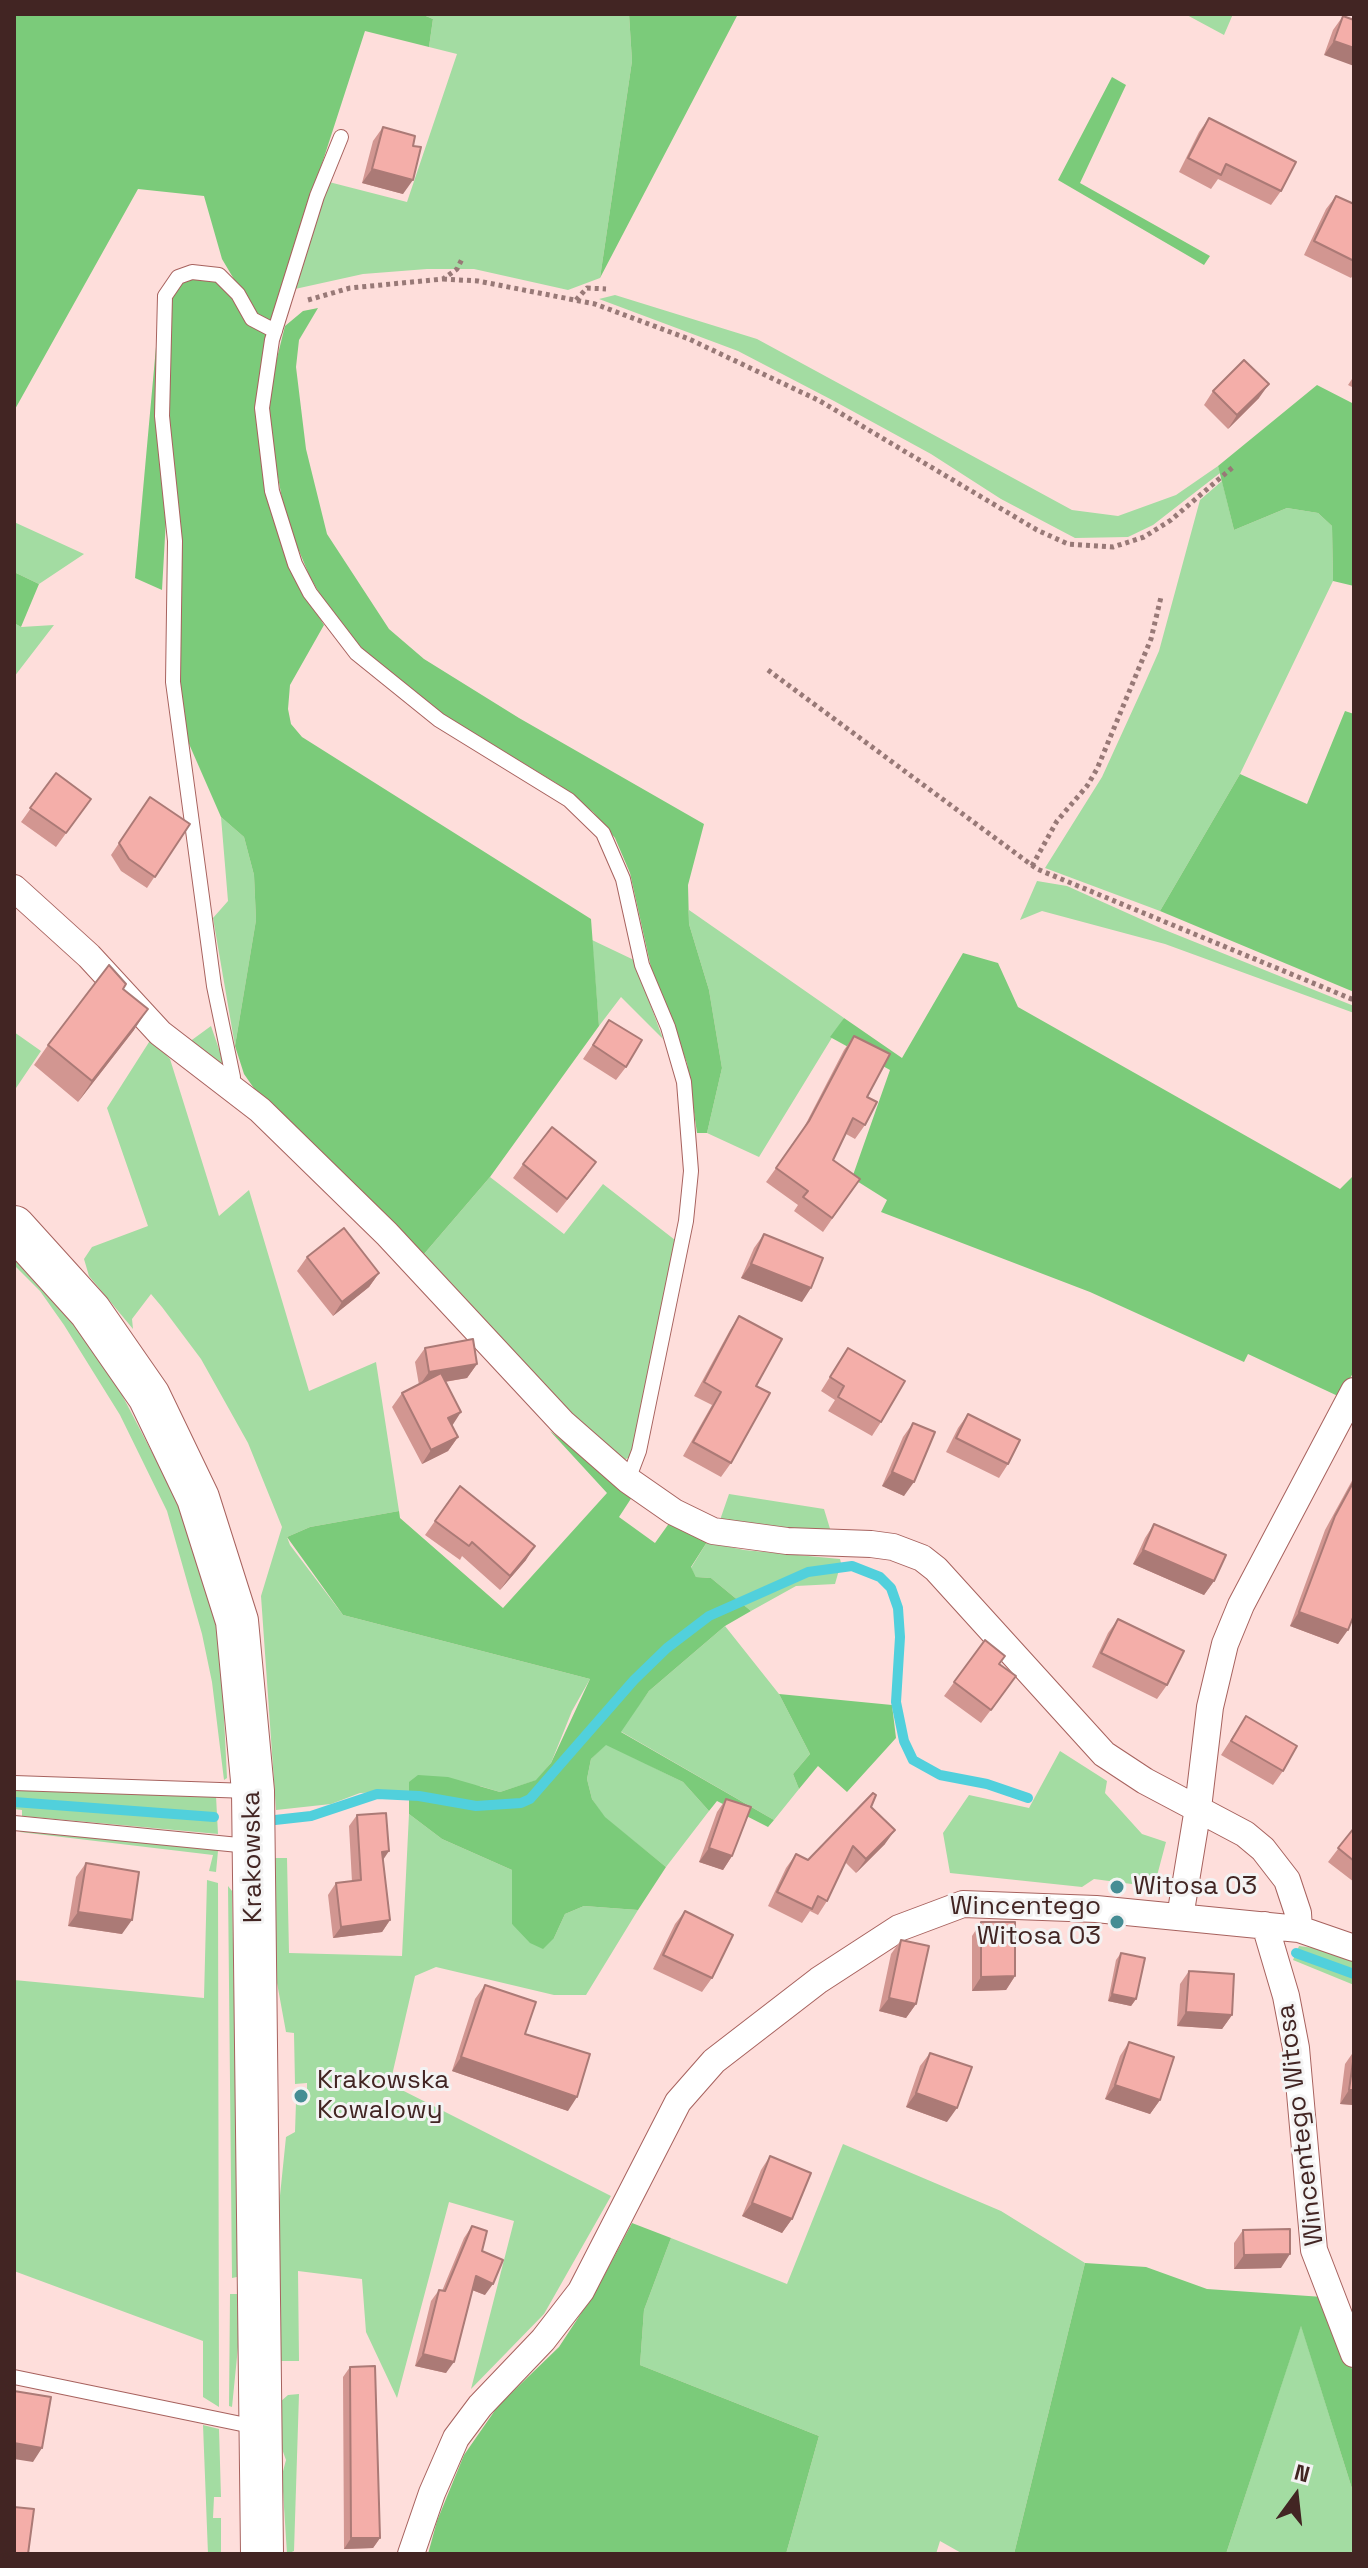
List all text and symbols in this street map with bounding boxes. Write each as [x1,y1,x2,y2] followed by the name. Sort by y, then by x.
[236,1791,270,1923] street label: Krakowska
[1133,1871,1257,1903] place label: Witosa 03
[1108,1878,1126,1896] marker: Witosa 03
[950,1891,1101,1952] place label: Wincentego Witosa 03
[1108,1913,1126,1931] marker: Wincentego Witosa 03
[1271,2002,1331,2248] street label: Wincentego Witosa
[317,2065,449,2126] place label: Krakowska Kowalowy
[292,2087,310,2105] marker: Krakowska Kowalowy
[1256,2456,1336,2536] north arrow
[1291,2457,1313,2488] text: N

